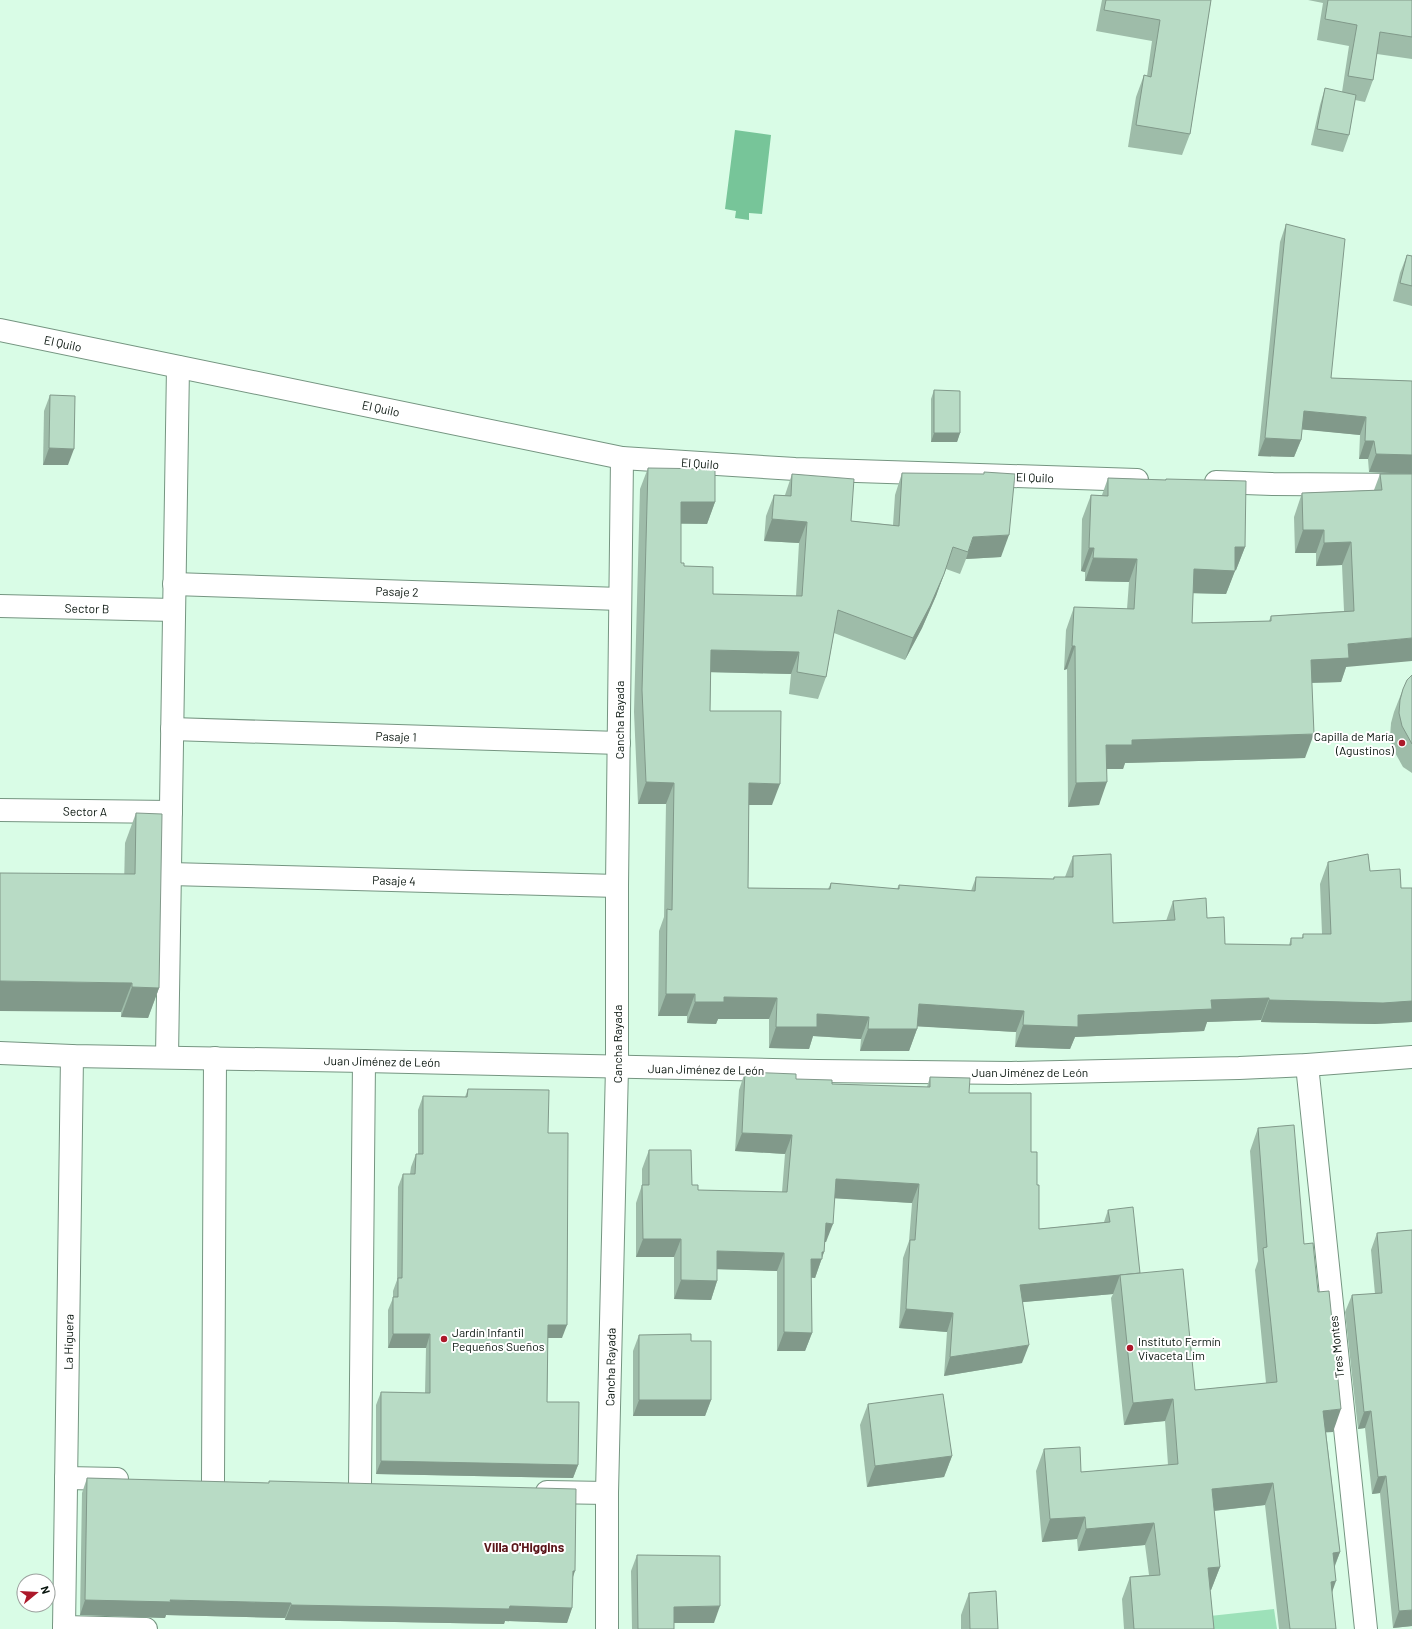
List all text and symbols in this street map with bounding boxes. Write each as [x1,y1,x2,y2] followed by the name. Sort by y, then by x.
[43,332,83,354] street label: El Quilo
[361,397,401,419] street label: El Quilo
[680,455,720,471] street label: El Quilo
[1016,469,1054,485] street label: El Quilo
[375,583,419,599] street label: Pasaje 2
[65,601,109,615] street label: Sector B
[612,681,626,759] street label: Cancha Rayada
[375,728,417,744] street label: Pasaje 1
[1314,729,1395,757] place label: Capilla de María (Agustinos)
[1397,738,1407,748] marker: Capilla de María (Agustinos)
[63,804,107,818] street label: Sector A
[372,872,416,888] street label: Pasaje 4
[610,1005,624,1083] street label: Cancha Rayada
[324,1053,440,1069] street label: Juan Jiménez de León
[648,1061,764,1077] street label: Juan Jiménez de León
[972,1065,1088,1079] street label: Juan Jiménez de León
[61,1314,75,1370] street label: La Higuera
[1326,1315,1346,1379] street label: Tres Montes
[452,1325,545,1353] place label: Jardín Infantil Pequeños Sueños
[602,1328,618,1406] street label: Cancha Rayada
[439,1334,449,1344] marker: Jardín Infantil Pequeños Sueños
[1138,1334,1221,1362] place label: Instituto Fermín Vivaceta Lim
[1125,1343,1135,1353] marker: Instituto Fermín Vivaceta Lim
[484,1539,565,1555] district label: Villa O'Higgins
[16,1573,56,1613] north arrow
[39,1584,53,1595] text: N

